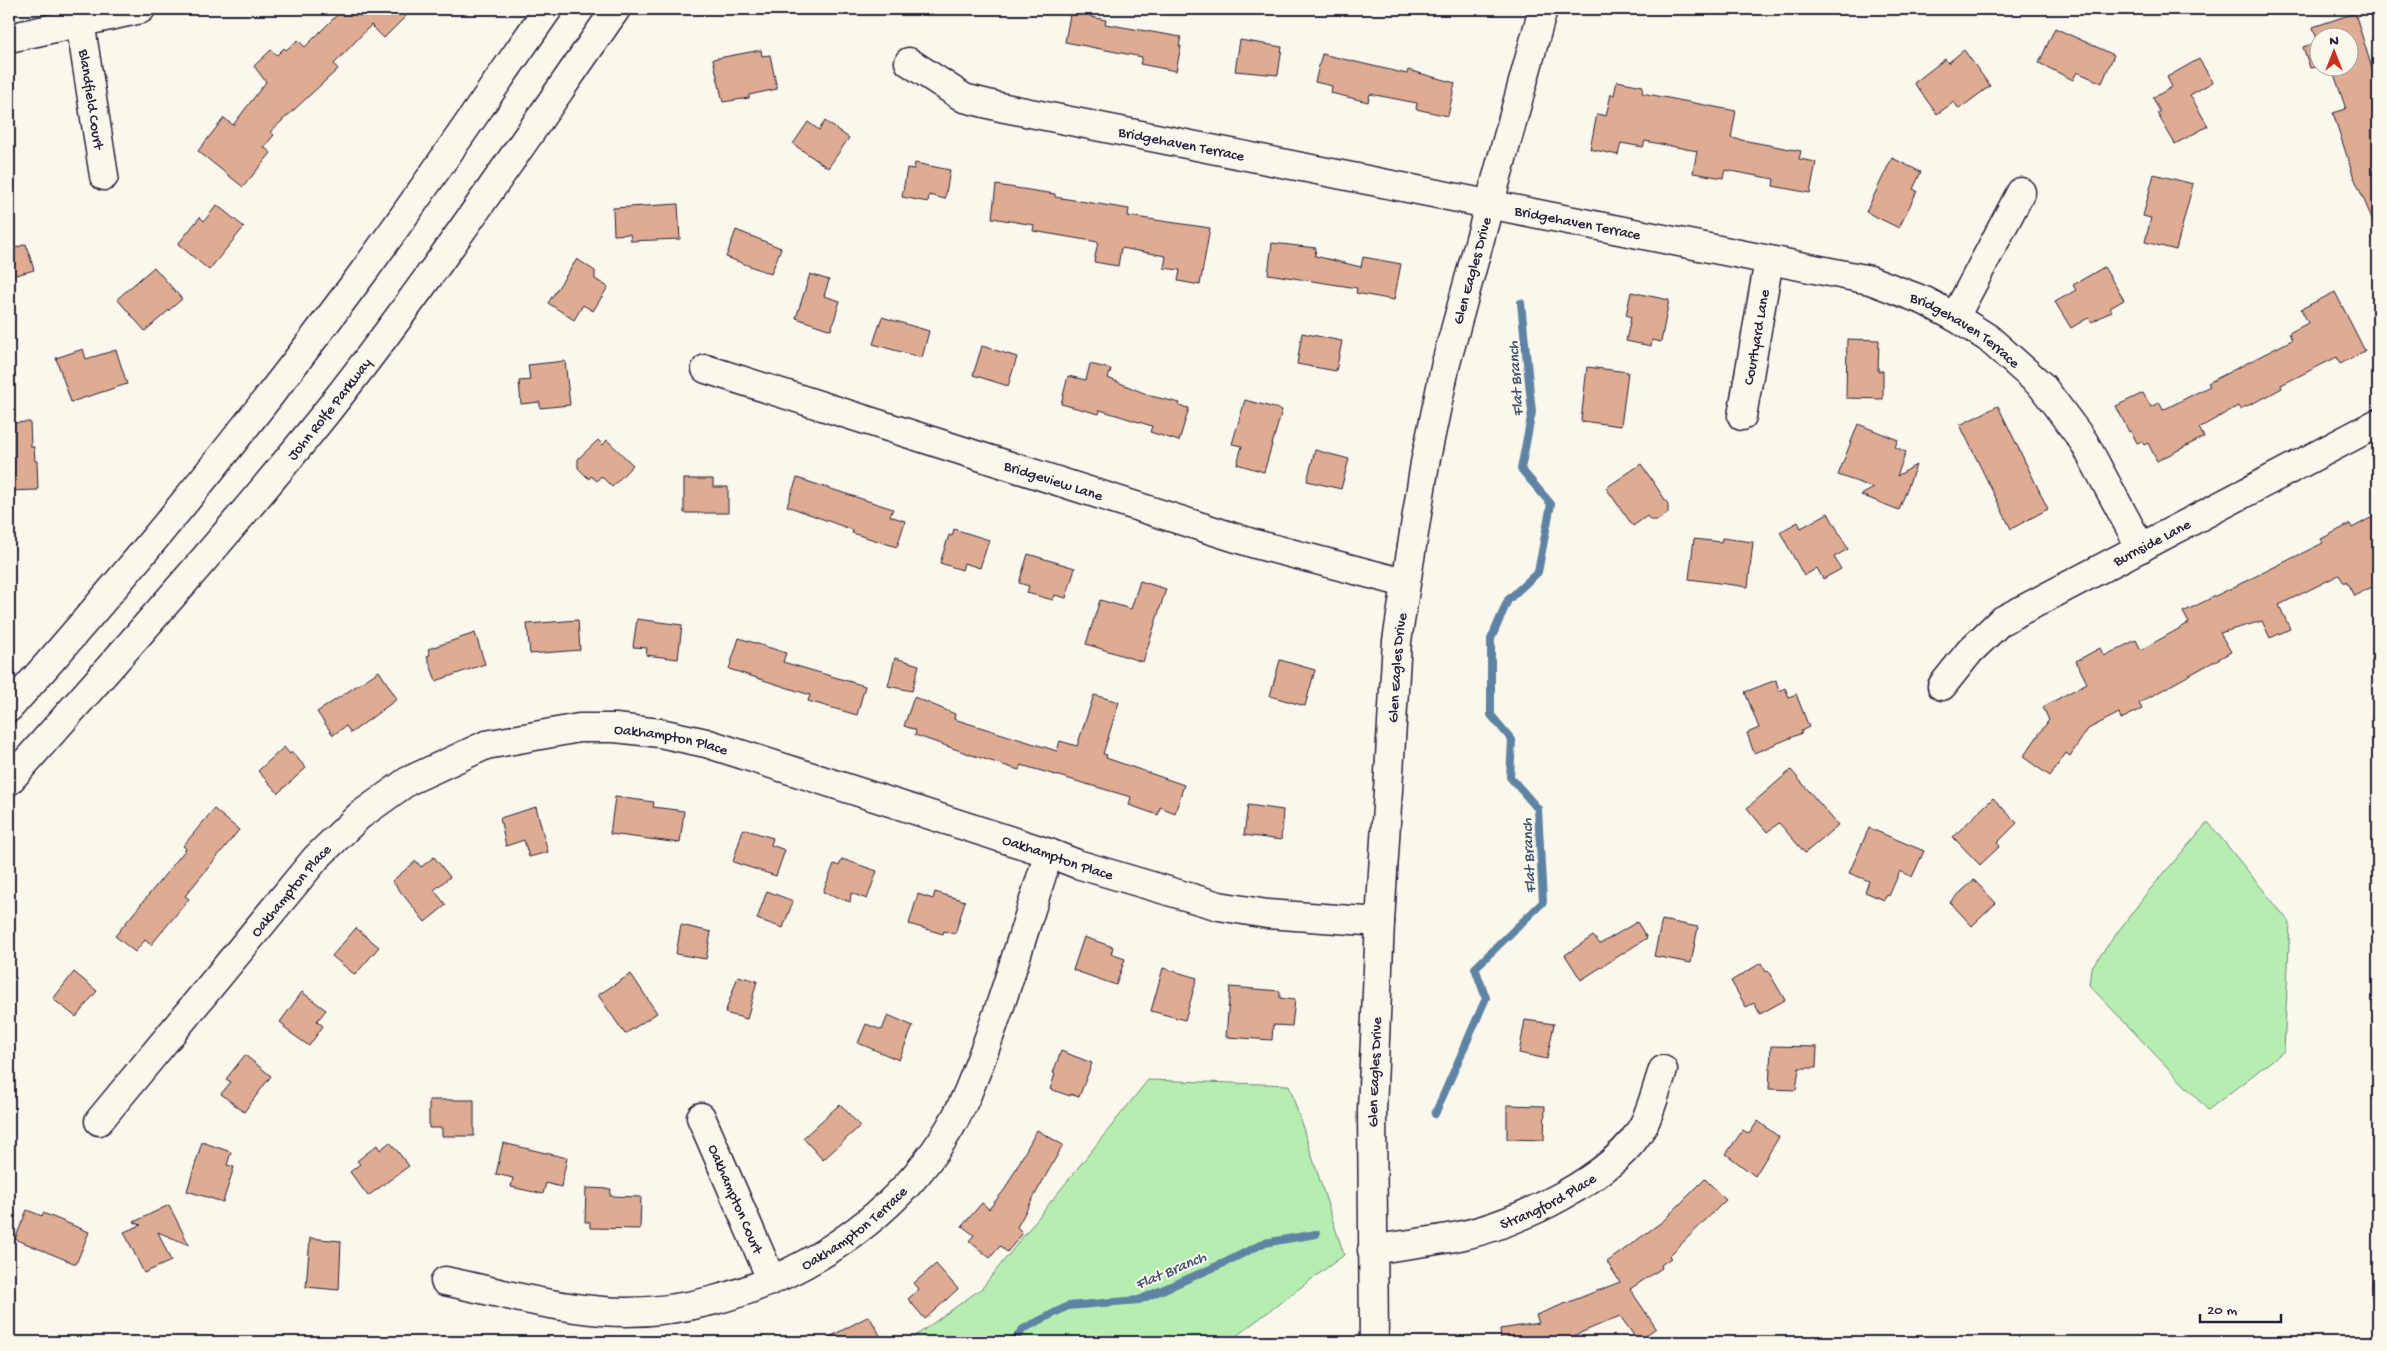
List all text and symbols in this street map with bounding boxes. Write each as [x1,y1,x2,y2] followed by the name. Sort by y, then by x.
[2310,28,2360,78] north arrow
[2329,33,2339,50] text: N
[73,47,107,152] street label: Blandfield Court
[1116,124,1246,166] street label: Bridgehaven Terrace
[1512,202,1642,245] street label: Bridgehaven Terrace
[1450,215,1497,327] street label: Glen Eagles Drive
[1741,288,1775,387] street label: Courtyard Lane
[1906,289,2023,373] street label: Bridgehaven Terrace
[1505,340,1530,417] water label: Flat Branch
[284,354,377,464] street label: John Rolfe Parkway
[1000,457,1105,506] street label: Bridgeview Lane
[2110,516,2194,572] street label: Burnside Lane
[1385,612,1412,723] street label: Glen Eagles Drive
[613,721,730,761] street label: Oakhampton Place
[1519,817,1542,894] water label: Flat Branch
[1000,832,1115,885] street label: Oakhampton Place
[248,841,336,941] street label: Oakhampton Place
[1365,1016,1387,1127] street label: Glen Eagles Drive
[703,1142,767,1259] street label: Oakhampton Court
[1498,1170,1600,1234] street label: Strangford Place
[799,1183,912,1275] street label: Oakhampton Terrace
[1133,1249,1210,1296] water label: Flat Branch
[2200,1291,2281,1323] scale bar
[2207,1302,2237,1320] text: 20 m

